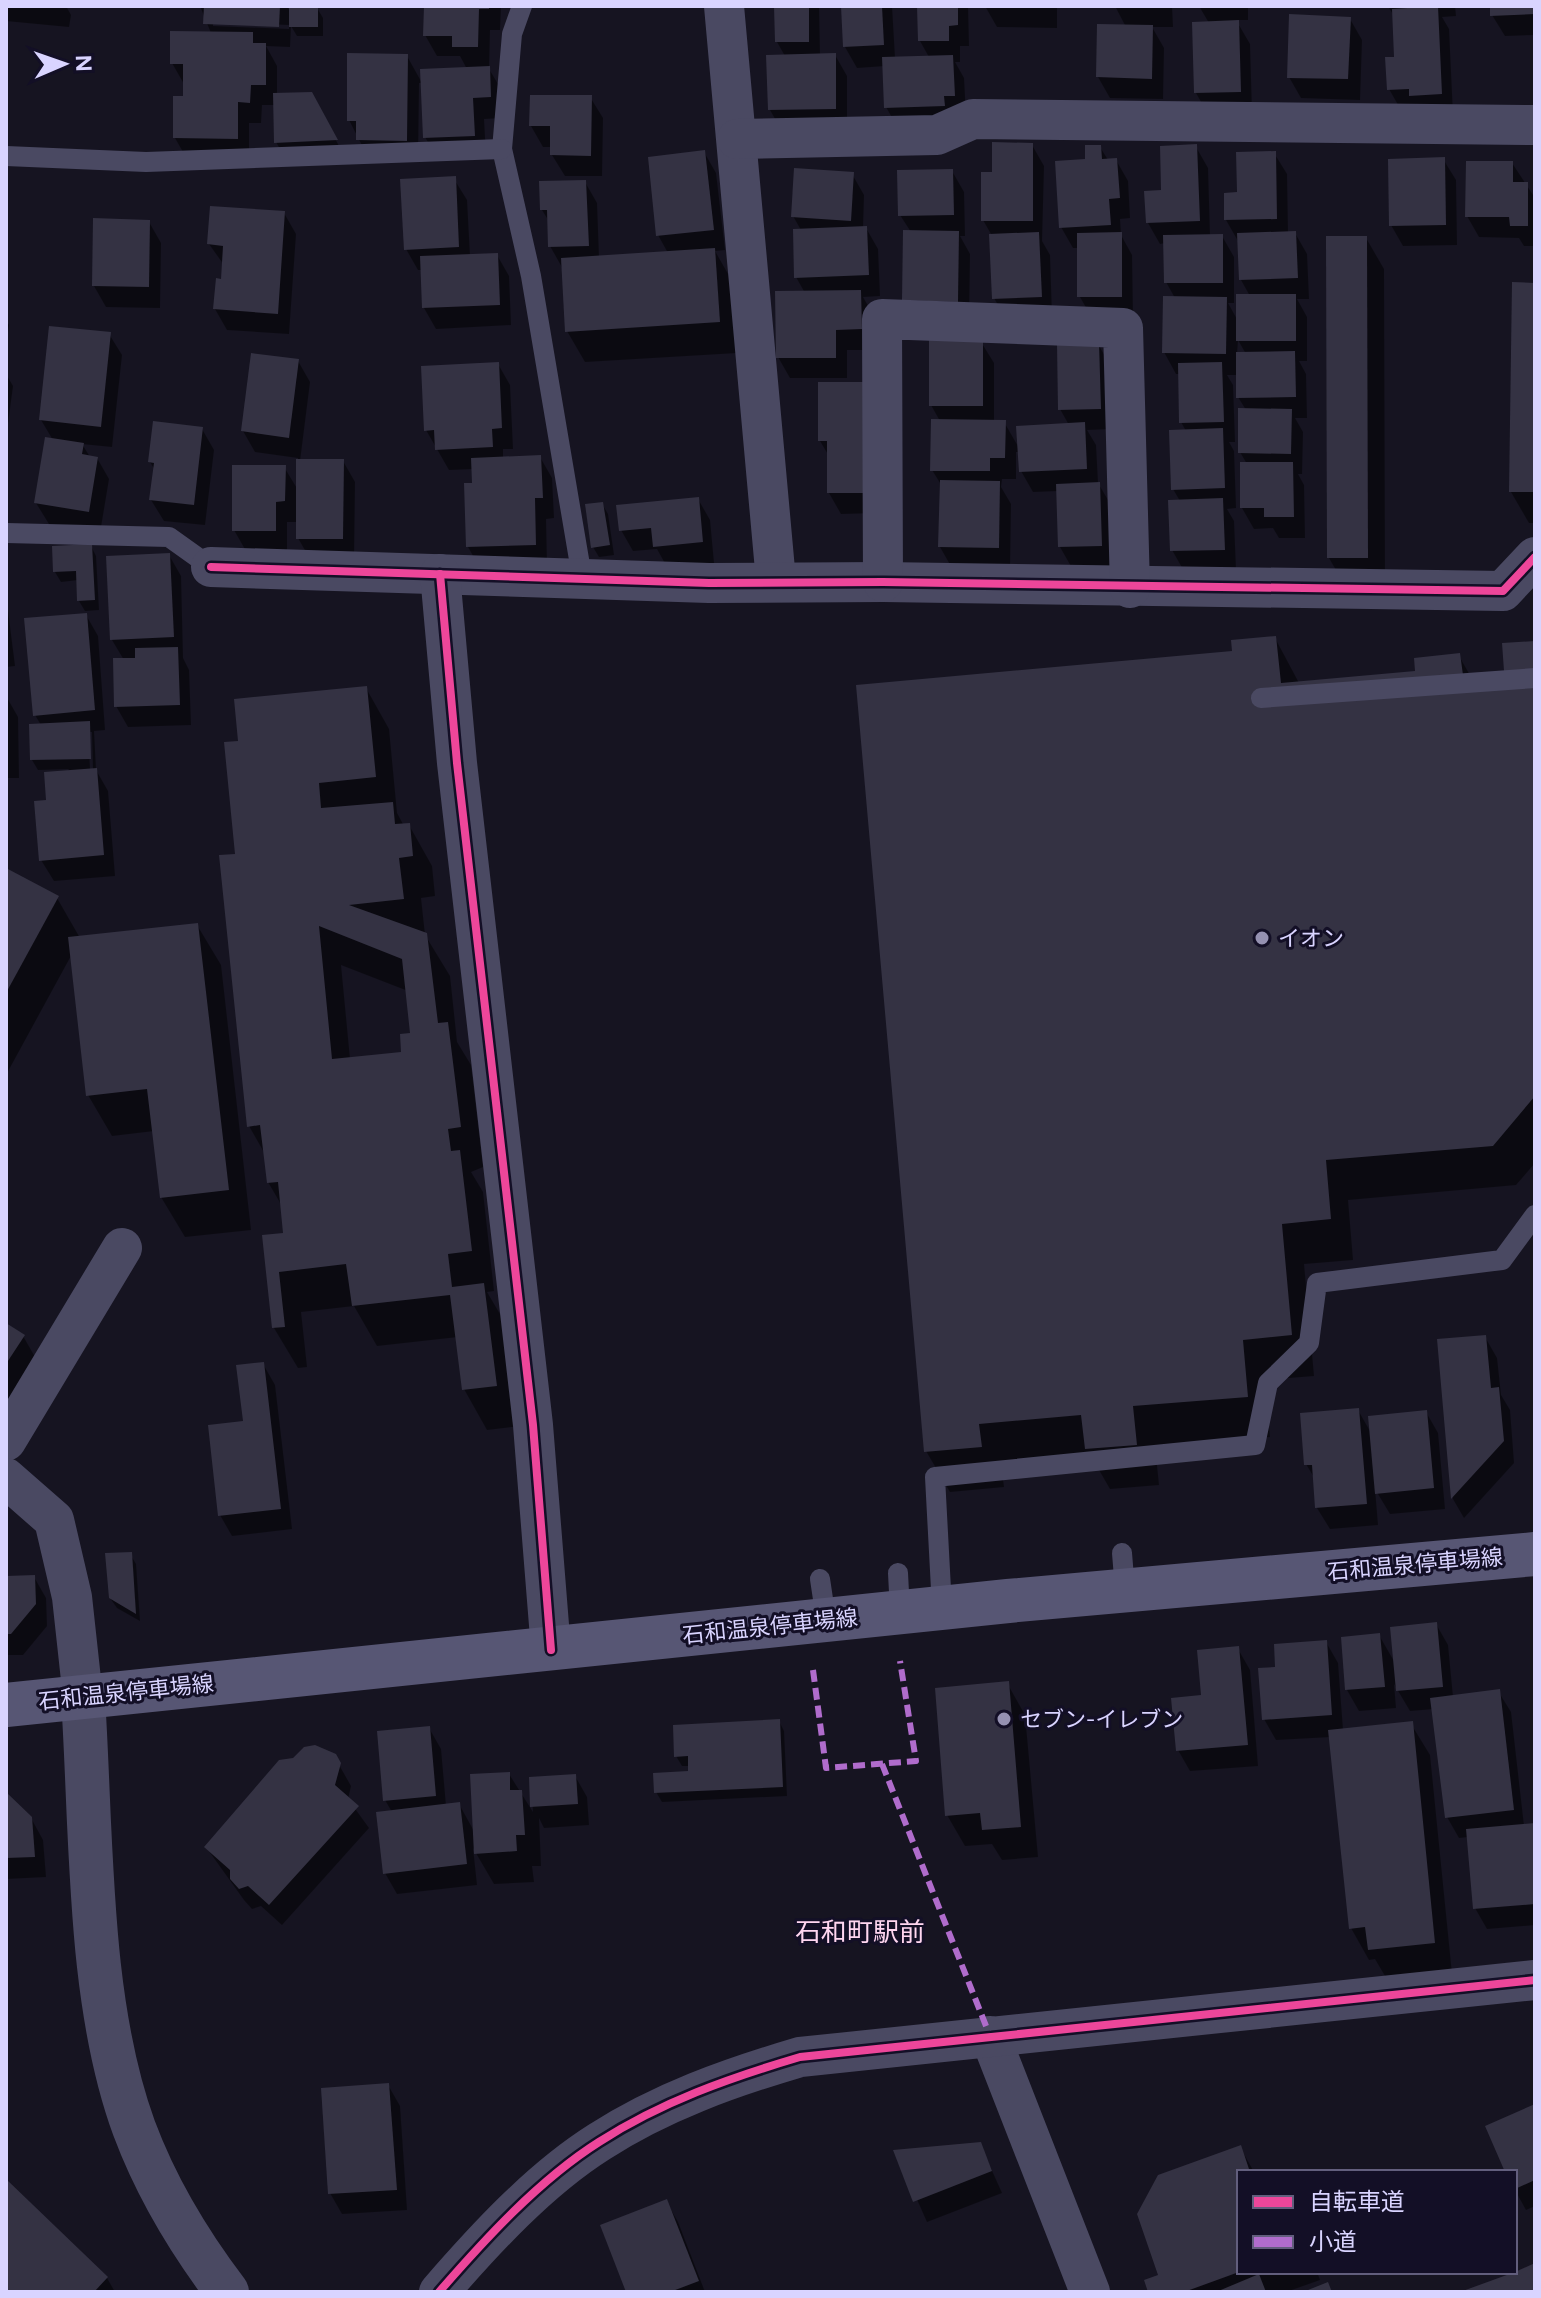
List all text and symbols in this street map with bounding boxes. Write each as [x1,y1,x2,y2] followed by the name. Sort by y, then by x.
[24,24,104,104] north arrow
[70,54,97,72] text: N
[1278,925,1344,952] place label: イオン
[1253,929,1271,947] marker: イオン
[1326,1543,1504,1586] street label: 石和温泉停車場線
[681,1604,859,1649] street label: 石和温泉停車場線
[37,1670,215,1715] street label: 石和温泉停車場線
[1020,1706,1183,1733] place label: セブン-イレブン
[995,1710,1013,1728] marker: セブン-イレブン
[795,1916,925,1948] district label: 石和町駅前
[1237,2170,1517,2274] legend
[1309,2187,1405,2216] text: 自転車道
[1309,2227,1357,2256] text: 小道

